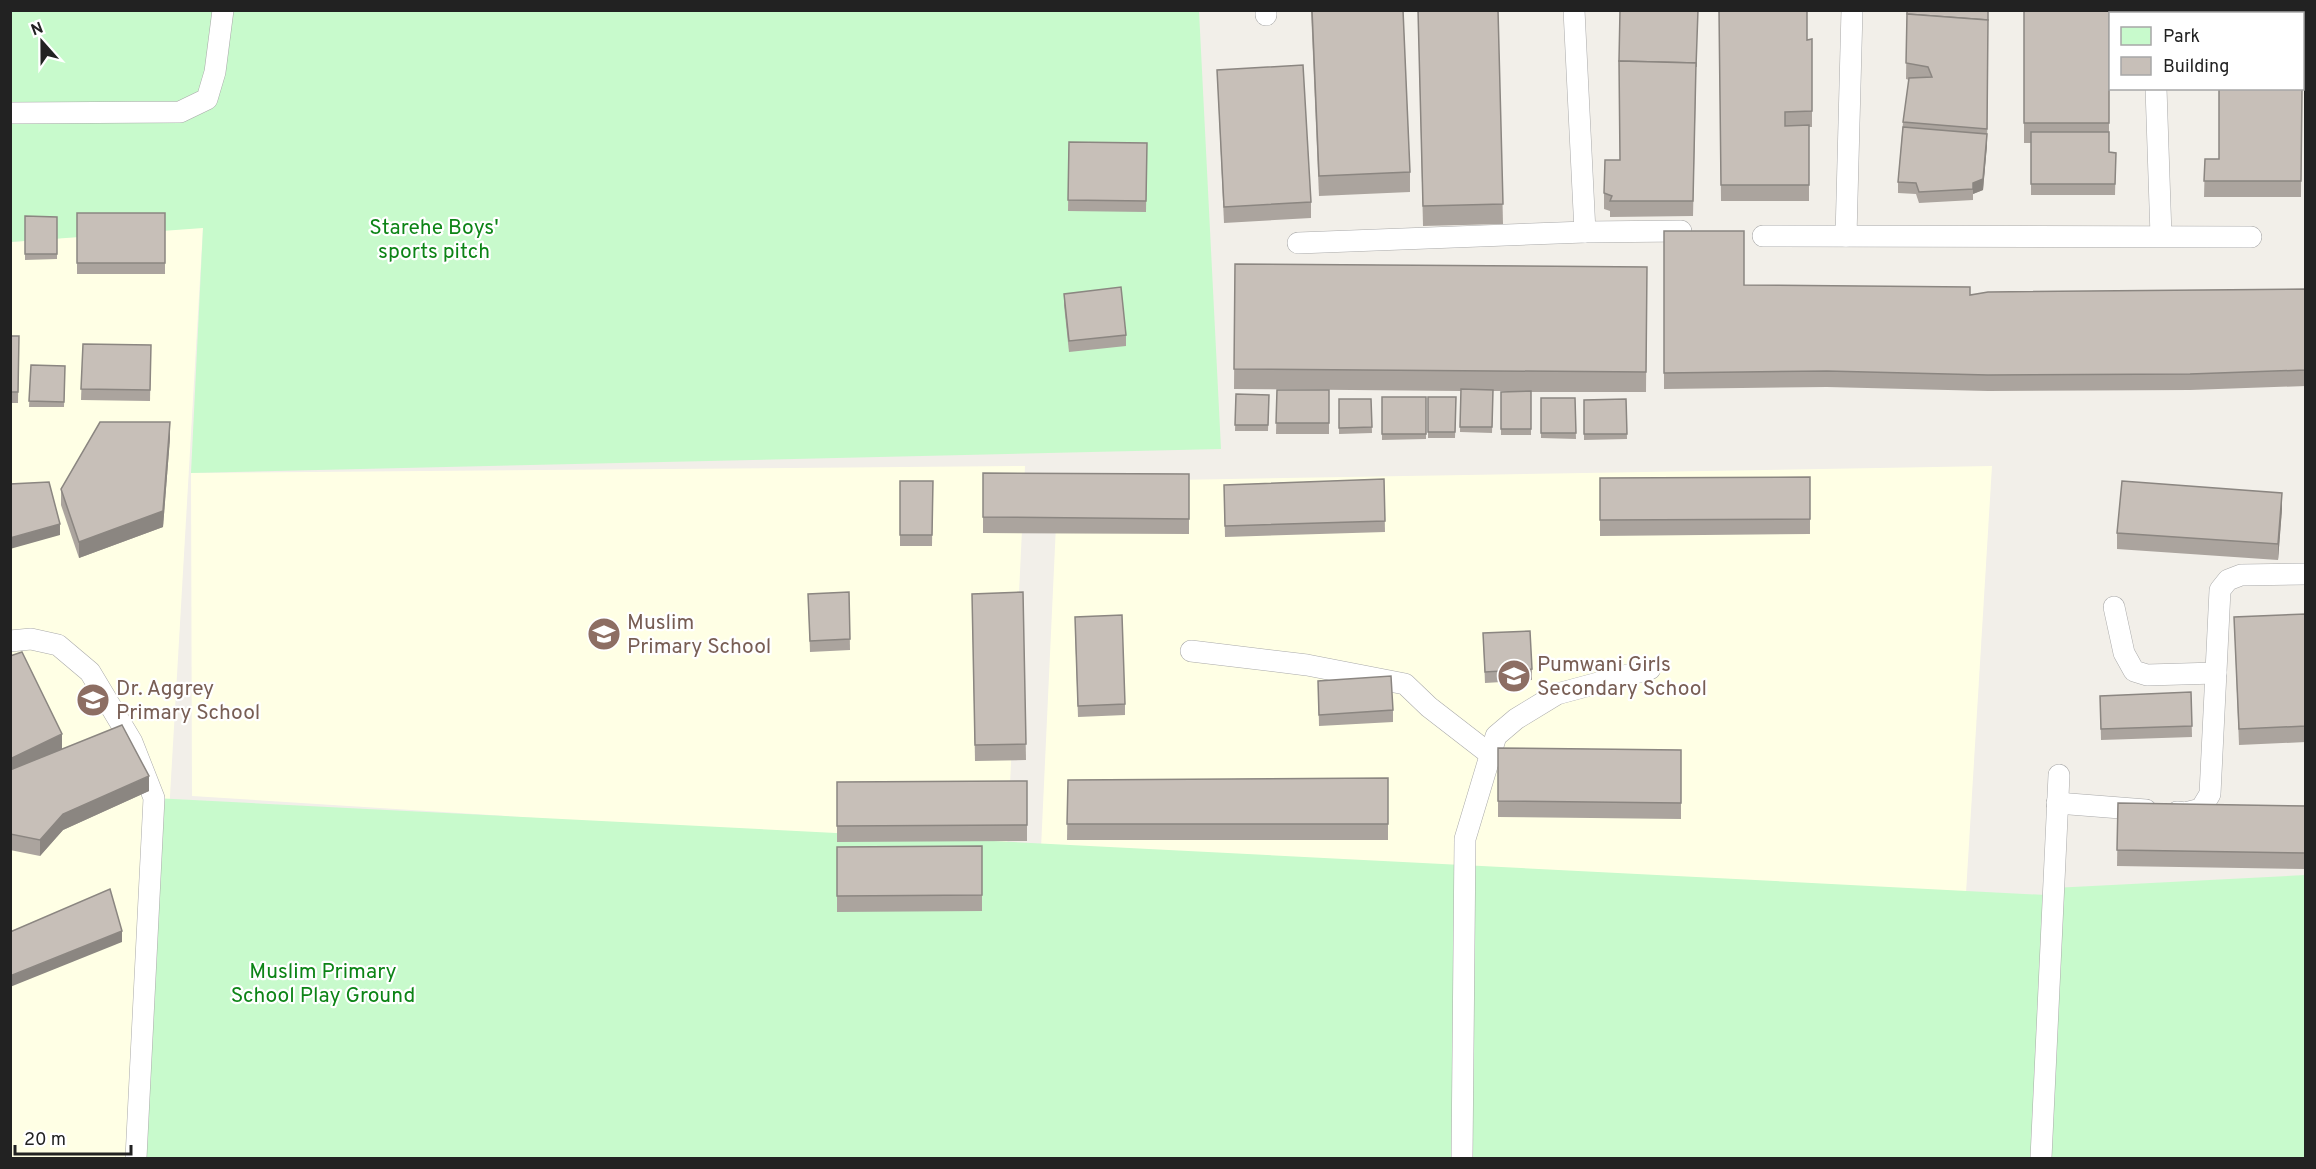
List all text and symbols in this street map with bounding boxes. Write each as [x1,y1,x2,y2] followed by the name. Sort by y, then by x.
[12,12,72,72] north arrow
[2109,12,2304,90] legend
[28,18,46,41] text: N
[2163,26,2200,49] text: Park
[2163,56,2229,79] text: Building
[369,215,499,266] park label: Starehe Boys' sports pitch
[627,610,771,661] place label: Muslim Primary School
[586,616,622,652] school or university icon: Muslim Primary School
[1537,652,1707,703] place label: Pumwani Girls Secondary School
[1496,658,1532,694] school or university icon: Pumwani Girls Secondary School
[116,676,260,727] place label: Dr. Aggrey Primary School
[75,682,111,718] school or university icon: Dr. Aggrey Primary School
[231,959,415,1010] park label: Muslim Primary School Play Ground
[15,1118,130,1156] scale bar
[24,1129,66,1152] text: 20 m

